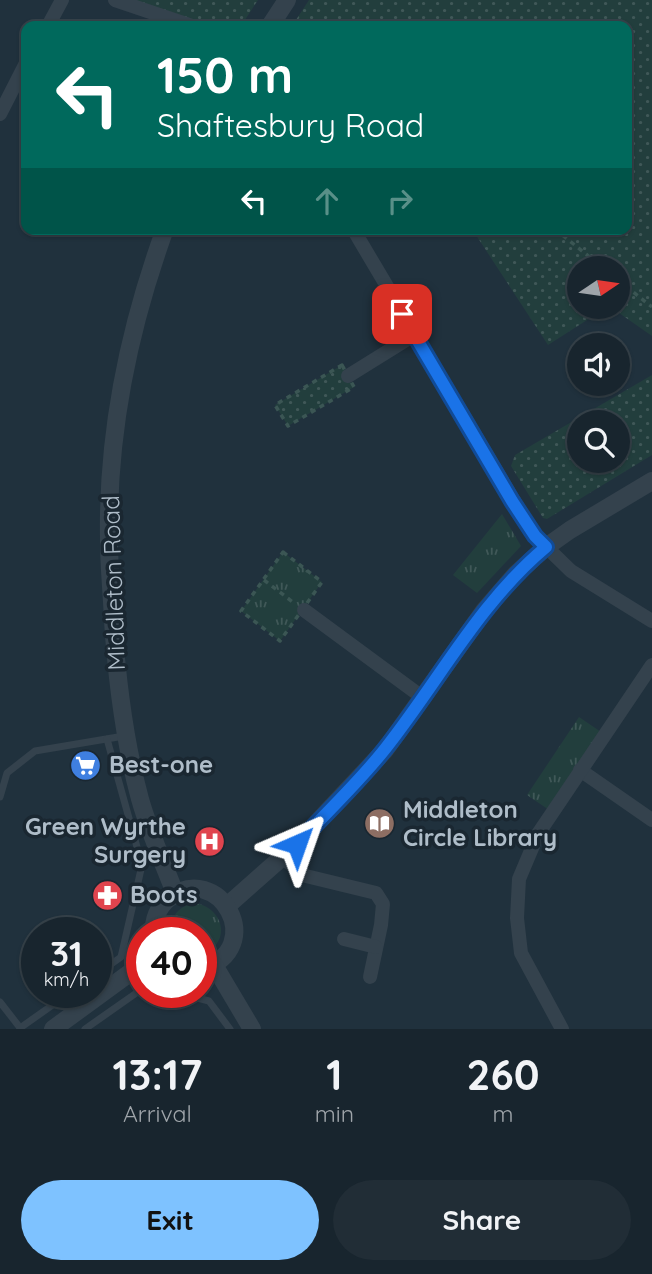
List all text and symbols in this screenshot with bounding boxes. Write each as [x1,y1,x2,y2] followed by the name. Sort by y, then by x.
[157,44,293,105] text: 150 m
[42,49,133,140] icon: left
[157,105,424,145] text: Shaftesbury Road
[235,182,273,220] icon: left
[308,182,346,220] icon: ahead
[381,182,419,220] icon: right
[567,256,630,318] north arrow
[567,256,630,473] map controls
[372,284,432,344] pin
[383,295,421,333] icon: arrive
[567,333,630,396] button: sound
[567,410,630,473] button: search
[95,495,131,671] street label: Middleton Road
[69,748,103,782] supermarket icon: Best-one
[109,749,213,779] place label: Best-one
[403,794,557,852] place label: Middleton Circle Library
[260,807,334,881] position arrow
[363,807,397,841] library icon: Middleton Circle Library
[25,811,186,869] place label: Green Wyrthe Surgery
[192,824,226,858] hospital icon: Green Wyrthe Surgery
[90,878,124,912] pharmacy icon: Boots
[130,879,198,909] place label: Boots
[126,917,217,1008] speed limit sign: 40
[50,931,83,975] text: 31
[44,968,89,991] text: km/h
[113,1048,202,1101] text: 13:17
[326,1048,343,1101] text: 1
[467,1048,539,1101] text: 260
[123,1099,192,1128] text: Arrival
[315,1099,354,1128] text: min
[492,1099,513,1128] text: m
[21,1180,319,1260] button: Exit
[333,1180,631,1260] button: Share

